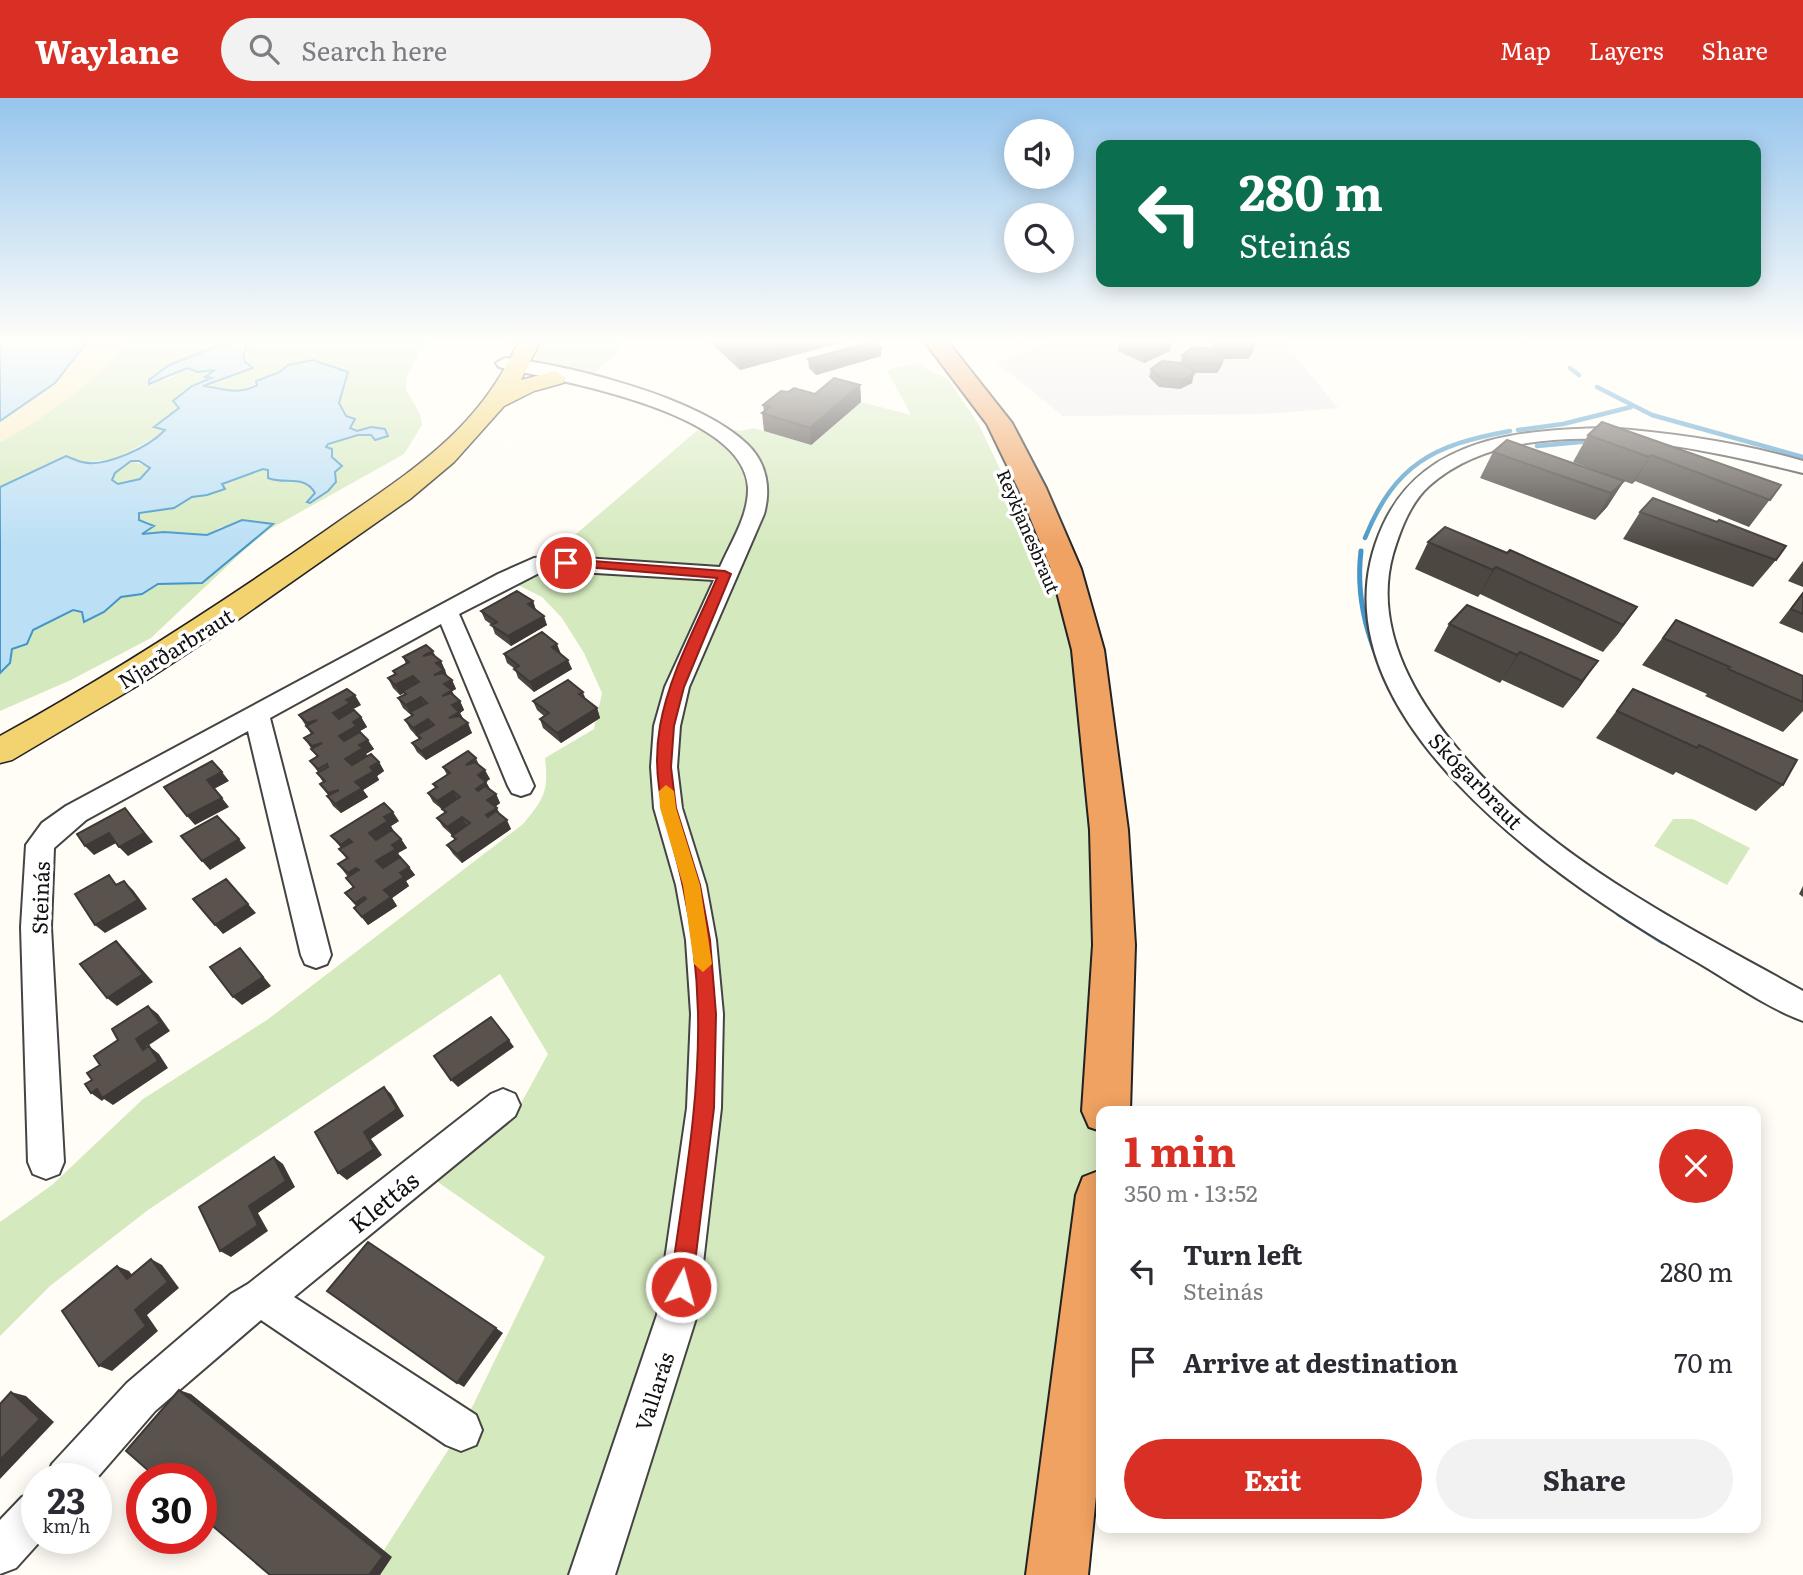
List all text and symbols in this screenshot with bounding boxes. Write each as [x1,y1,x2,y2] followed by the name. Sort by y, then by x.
[221,18,711,81] search box
[35,25,179,74] text: Waylane
[245,30,283,68] icon: search
[301,30,447,69] text: Search here
[1500,32,1551,67] text: Map
[1589,32,1663,67] text: Layers
[1701,32,1768,67] text: Share
[1004,119,1074,273] map controls
[1004,119,1074,189] button: sound
[1239,153,1383,226] text: 280 m
[1124,168,1215,259] icon: left
[1004,203,1074,273] button: search
[1239,220,1350,268] text: Steinás
[991,465,1068,598] street label: Reykjanesbraut
[536,533,596,593] pin
[547,544,585,582] icon: arrive
[111,599,239,695] street label: Njarðarbraut
[1423,725,1532,836] street label: Skógarbraut
[22,861,56,935] street label: Steinás
[1124,1118,1236,1180] text: 1 min
[1659,1129,1733,1203] button: close
[341,1162,425,1240] street label: Klettás
[1124,1175,1258,1209] text: 350 m · 13:52
[1183,1234,1302,1273] text: Turn left
[644,1250,718,1324] position arrow
[1660,1251,1733,1290] text: 280 m
[1124,1252,1162,1290] icon: left
[1183,1273,1263,1307] text: Steinás
[1183,1342,1458,1381] text: Arrive at destination
[1674,1342,1733,1381] text: 70 m
[1124,1343,1162,1381] icon: arrive
[626,1348,680,1434] street label: Vallarás
[1124,1439,1422,1519] button: Exit
[1436,1439,1733,1519] button: Share
[126,1463,217,1554] speed limit sign: 30
[47,1473,86,1525] text: 23
[43,1512,90,1539] text: km/h

